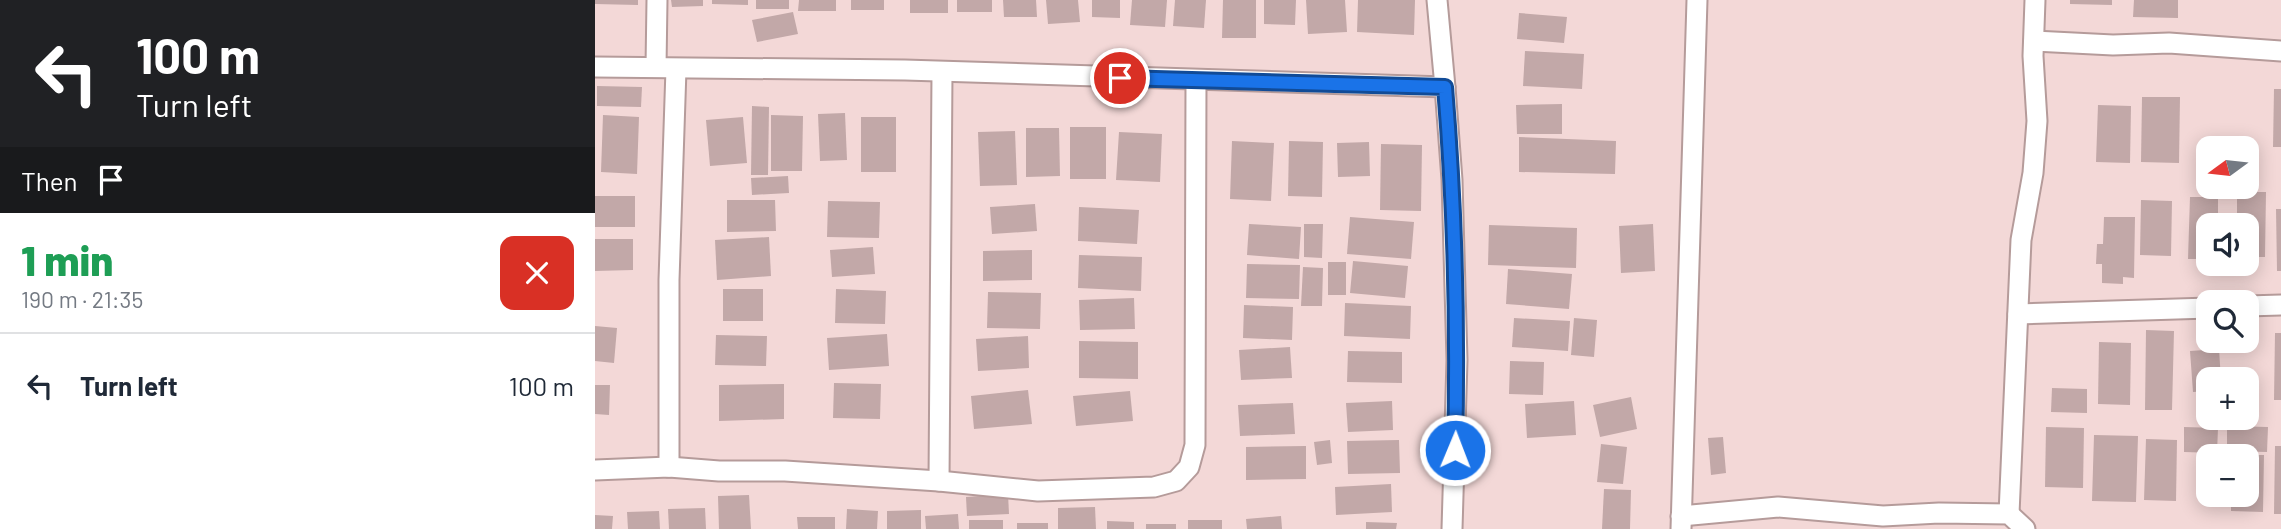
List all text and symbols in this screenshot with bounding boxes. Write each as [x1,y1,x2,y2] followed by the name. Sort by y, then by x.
[136,25,260,84] text: 100 m
[21,28,112,119] icon: left
[1090,48,1150,108] pin
[1101,59,1139,97] icon: arrive
[136,85,253,123] text: Turn left
[2196,136,2259,200] north arrow
[2196,136,2259,507] map controls
[92,161,130,199] icon: arrive
[21,165,78,196] text: Then
[2196,213,2259,276] button: sound
[21,234,113,284] text: 1 min
[500,236,574,310] button: close
[21,285,143,313] text: 190 m · 21:35
[2196,290,2259,353] button: search
[21,367,59,405] icon: left
[2196,367,2259,430] button: +
[80,370,178,401] text: Turn left
[509,370,574,401] text: 100 m
[1418,413,1492,487] position arrow
[2196,444,2259,507] button: −

